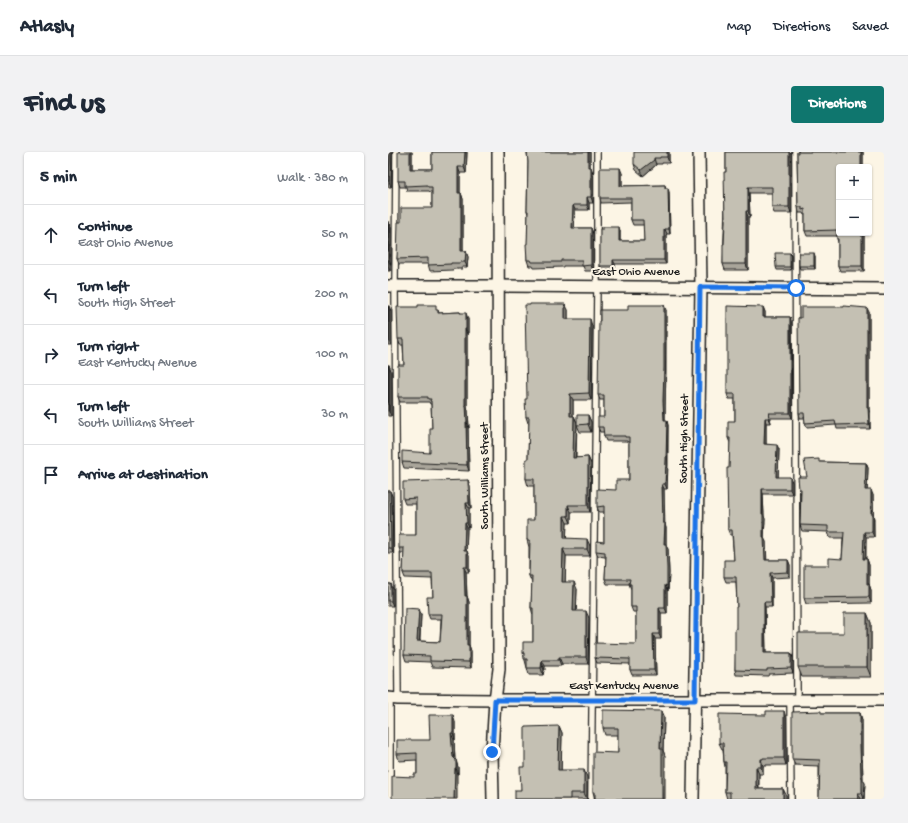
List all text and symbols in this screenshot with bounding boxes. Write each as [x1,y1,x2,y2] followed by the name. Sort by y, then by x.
[20,16,74,39] text: Atlasly
[727,19,751,36] text: Map
[773,19,830,36] text: Directions
[852,19,888,36] text: Saved
[791,86,884,123] button: Directions
[24,88,104,121] text: Find us
[836,164,872,236] map controls
[836,164,872,200] button: +
[40,168,77,188] text: 5 min
[277,171,348,186] text: Walk · 380 m
[836,200,872,236] button: −
[78,218,132,236] text: Continue
[40,224,62,246] icon: ahead
[321,227,348,242] text: 50 m
[78,236,173,251] text: East Ohio Avenue
[592,266,681,280] street label: East Ohio Avenue
[78,278,129,296] text: Turn left
[787,279,805,297] route start
[40,284,62,306] icon: left
[315,287,348,302] text: 200 m
[78,296,175,311] text: South High Street
[78,338,138,356] text: Turn right
[40,344,62,366] icon: right
[316,347,348,362] text: 100 m
[78,356,197,371] text: East Kentucky Avenue
[677,393,693,484] street label: South High Street
[78,398,129,416] text: Turn left
[40,404,62,426] icon: left
[322,407,348,422] text: 30 m
[78,416,194,431] text: South Williams Street
[479,422,493,529] street label: South Williams Street
[40,464,62,486] icon: arrive
[78,466,208,484] text: Arrive at destination
[569,680,680,694] street label: East Kentucky Avenue
[483,743,501,761] route end

